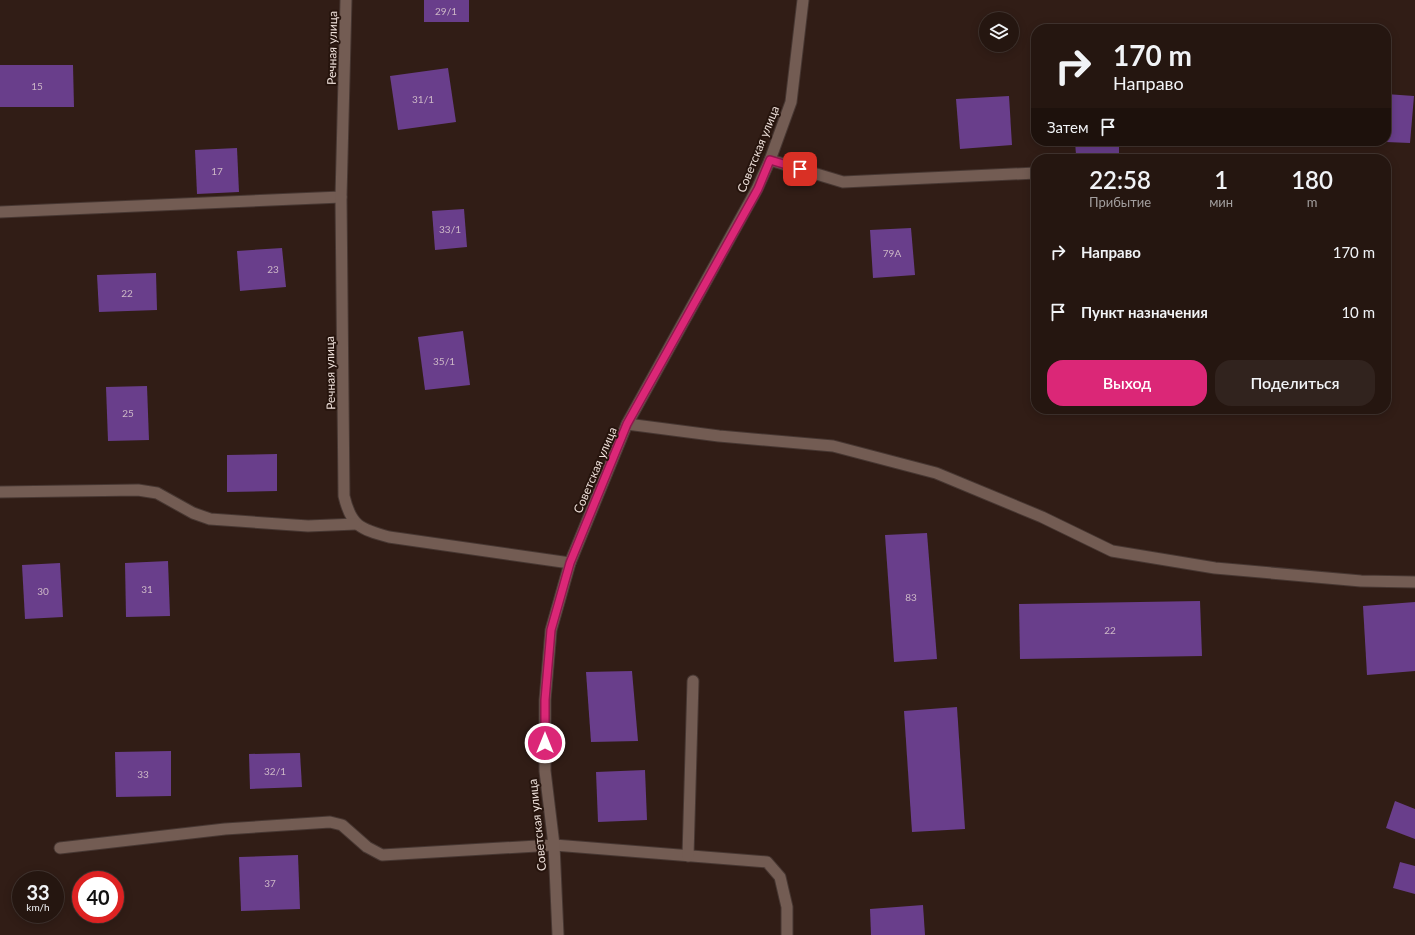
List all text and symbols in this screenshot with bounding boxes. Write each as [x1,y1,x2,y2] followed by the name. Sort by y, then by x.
[435,5,457,17] house number: 29/1
[324,11,340,85] street label: Речная улица
[979,12,1019,52] map controls
[979,12,1019,52] button: layers
[1113,38,1192,72] text: 170 m
[1047,40,1099,92] icon: right
[1113,72,1184,94] text: Направо
[31,80,43,92] house number: 15
[412,93,434,105] house number: 31/1
[734,103,782,195] street label: Советская улица
[1097,116,1119,138] icon: arrive
[1047,118,1089,136] text: Затем
[783,152,817,186] pin
[789,158,811,180] icon: arrive
[211,165,223,177] house number: 17
[1089,165,1151,194] text: 22:58
[1214,165,1228,194] text: 1
[1291,165,1333,194] text: 180
[1089,194,1151,210] text: Прибытие
[1209,194,1233,210] text: мин
[1307,194,1317,210] text: m
[439,223,461,235] house number: 33/1
[1047,241,1069,263] icon: right
[1081,243,1141,261] text: Направо
[1333,243,1375,261] text: 170 m
[883,247,901,259] house number: 79А
[267,263,279,275] house number: 23
[121,287,133,299] house number: 22
[1047,301,1069,323] icon: arrive
[1081,303,1208,321] text: Пункт назначения
[1341,303,1375,321] text: 10 m
[322,336,338,410] street label: Речная улица
[433,355,455,367] house number: 35/1
[1047,360,1207,406] button: Выход
[1215,360,1375,406] button: Поделиться
[122,407,134,419] house number: 25
[570,425,620,515] street label: Советская улица
[141,583,153,595] house number: 31
[37,585,49,597] house number: 30
[905,591,917,603] house number: 83
[1104,624,1116,636] house number: 22
[524,722,566,764] position arrow
[264,765,286,777] house number: 32/1
[137,768,149,780] house number: 33
[525,778,549,872] street label: Советская улица
[72,871,124,923] speed limit sign: 40
[264,877,276,889] house number: 37
[26,880,50,904] text: 33
[26,901,50,913] text: km/h

